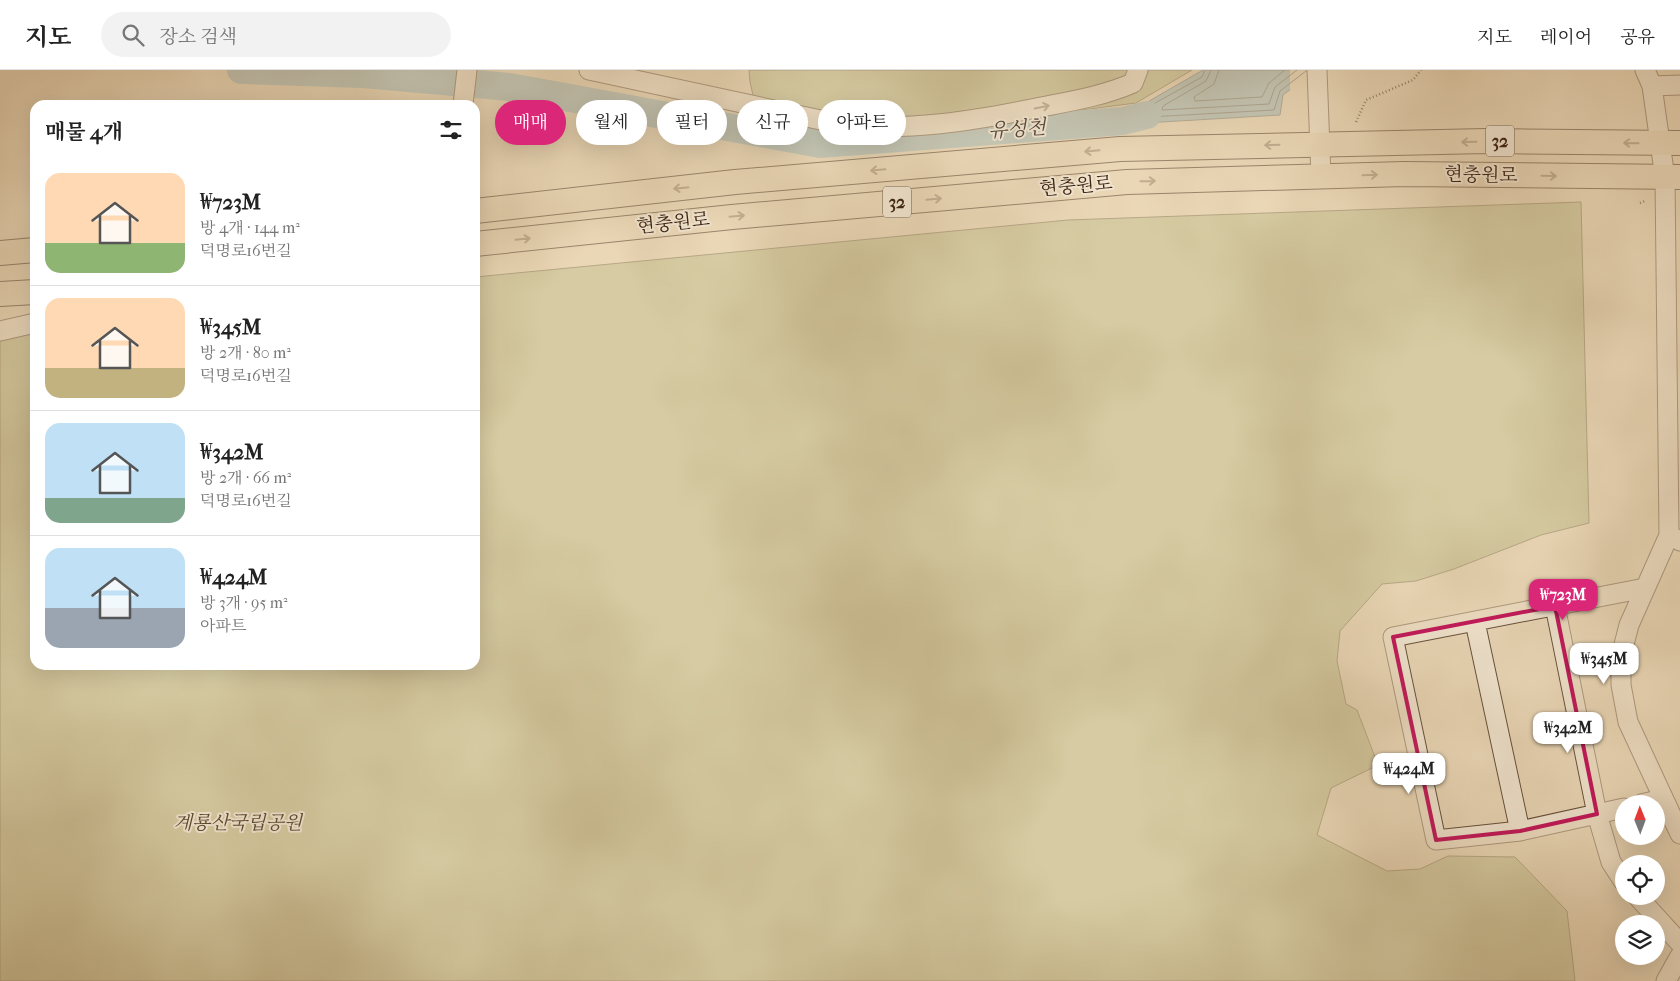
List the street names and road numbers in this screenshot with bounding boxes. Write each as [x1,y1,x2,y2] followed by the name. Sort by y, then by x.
[1486,126,1514,156] road number: 32
[1444,163,1518,187] street label: 현충원로
[1038,172,1114,200] street label: 현충원로
[883,186,911,218] road number: 32
[635,208,711,238] street label: 현충원로

